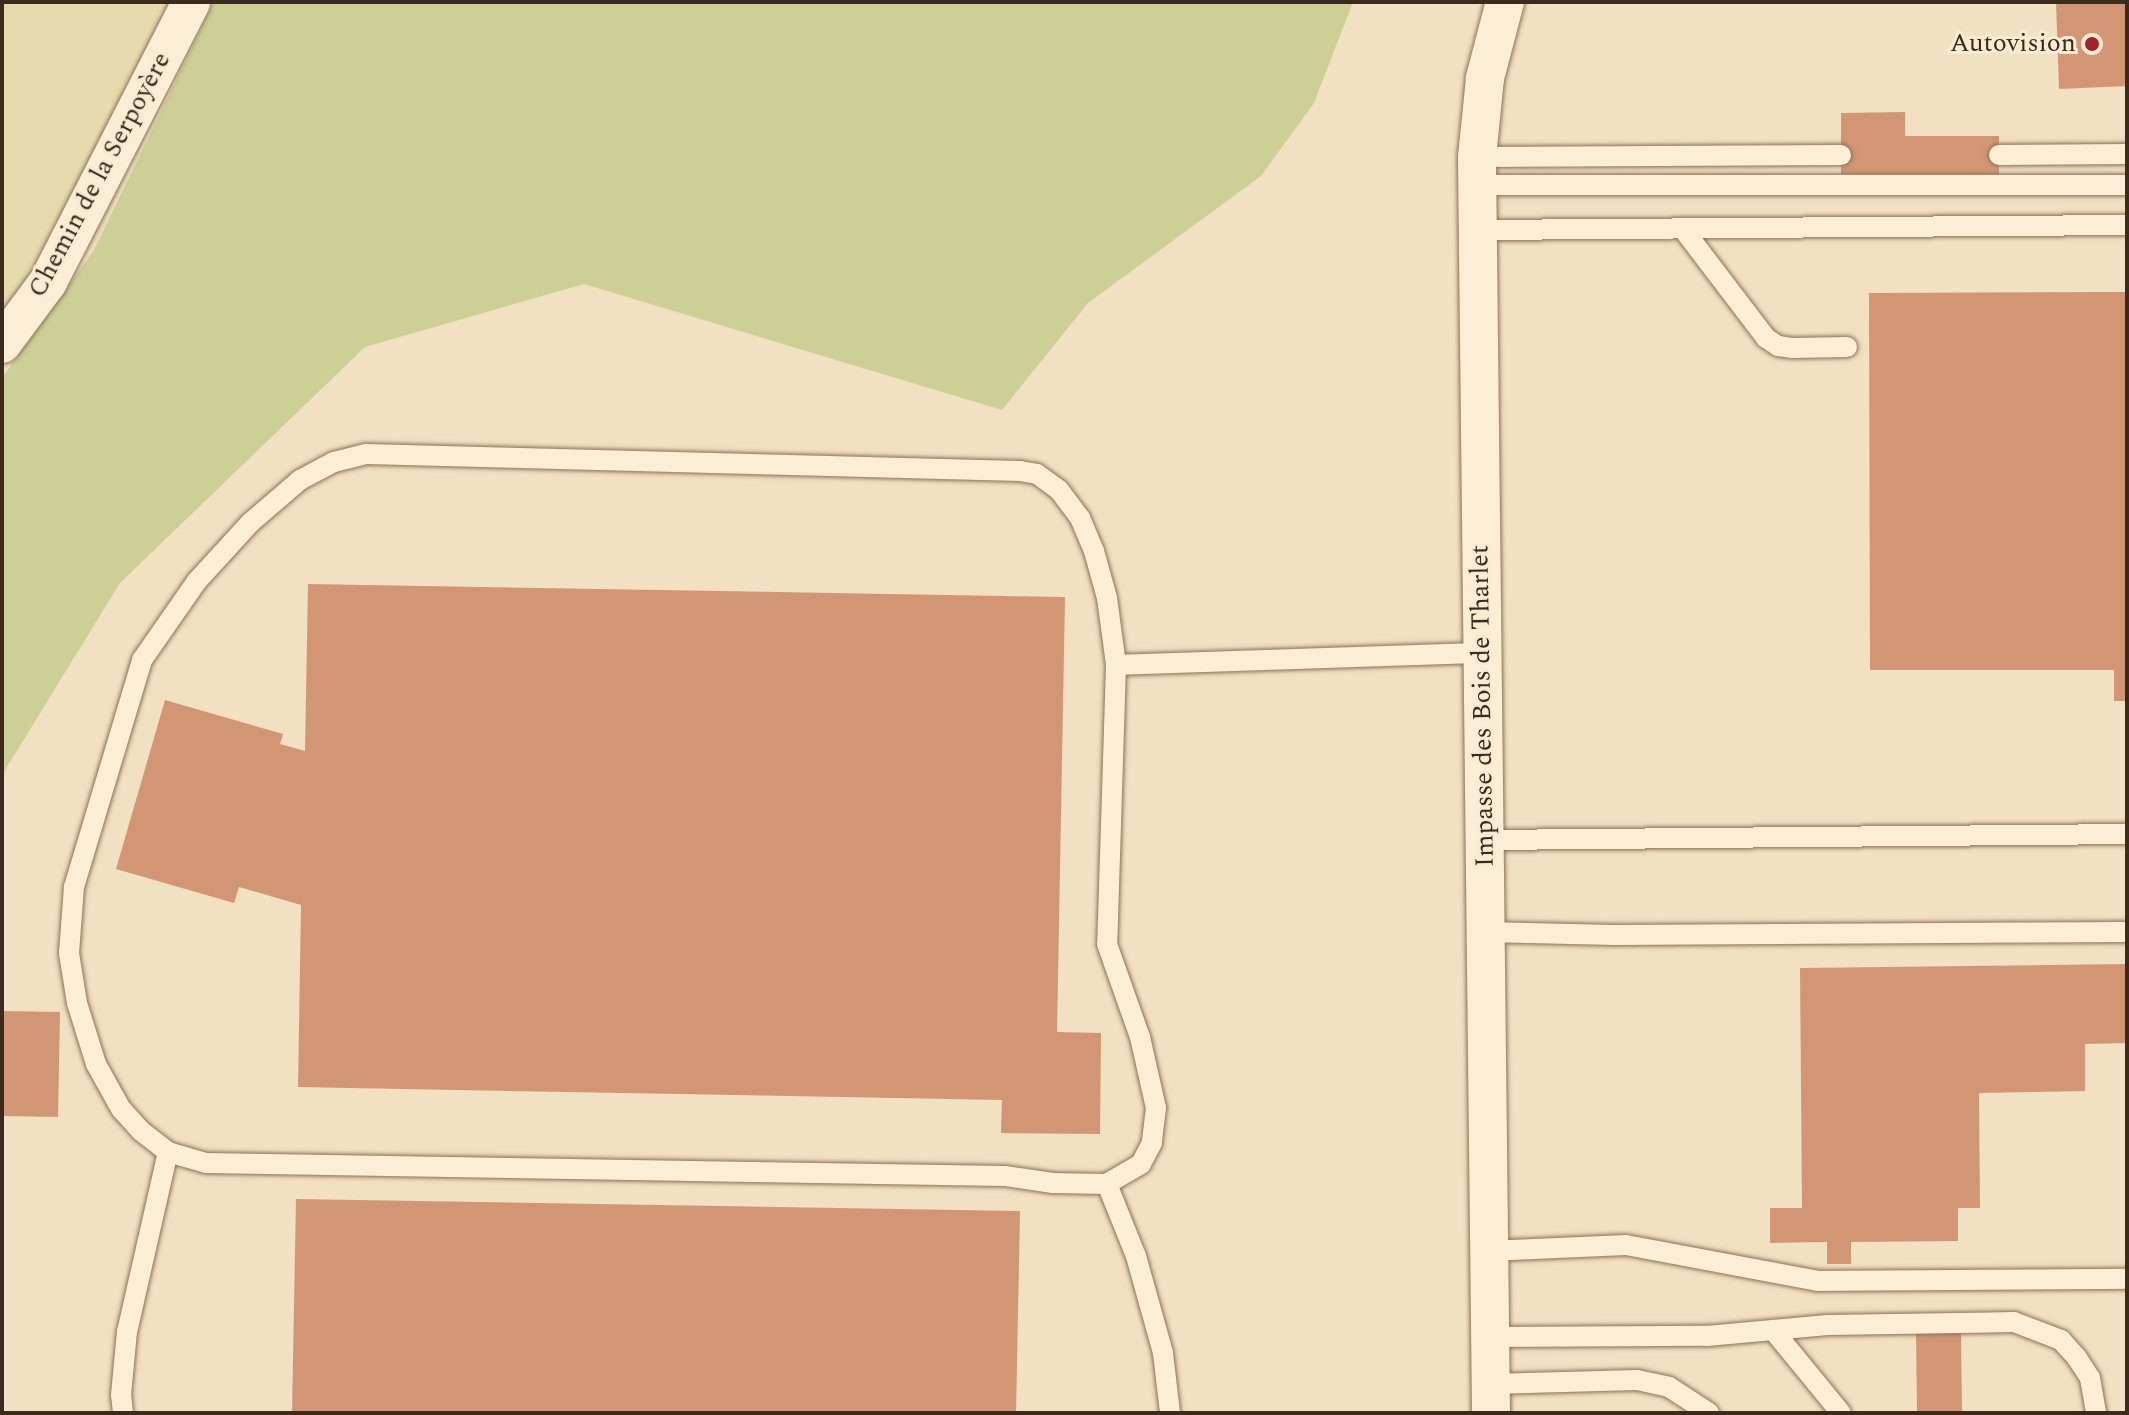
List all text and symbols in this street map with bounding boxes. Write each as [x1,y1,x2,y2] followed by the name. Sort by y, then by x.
[1950,28,2076,60] place label: Autovision
[2083,35,2101,53] marker: Autovision
[22,47,178,303] street label: Chemin de la Serpoyère
[1465,545,1501,867] street label: Impasse des Bois de Tharlet

